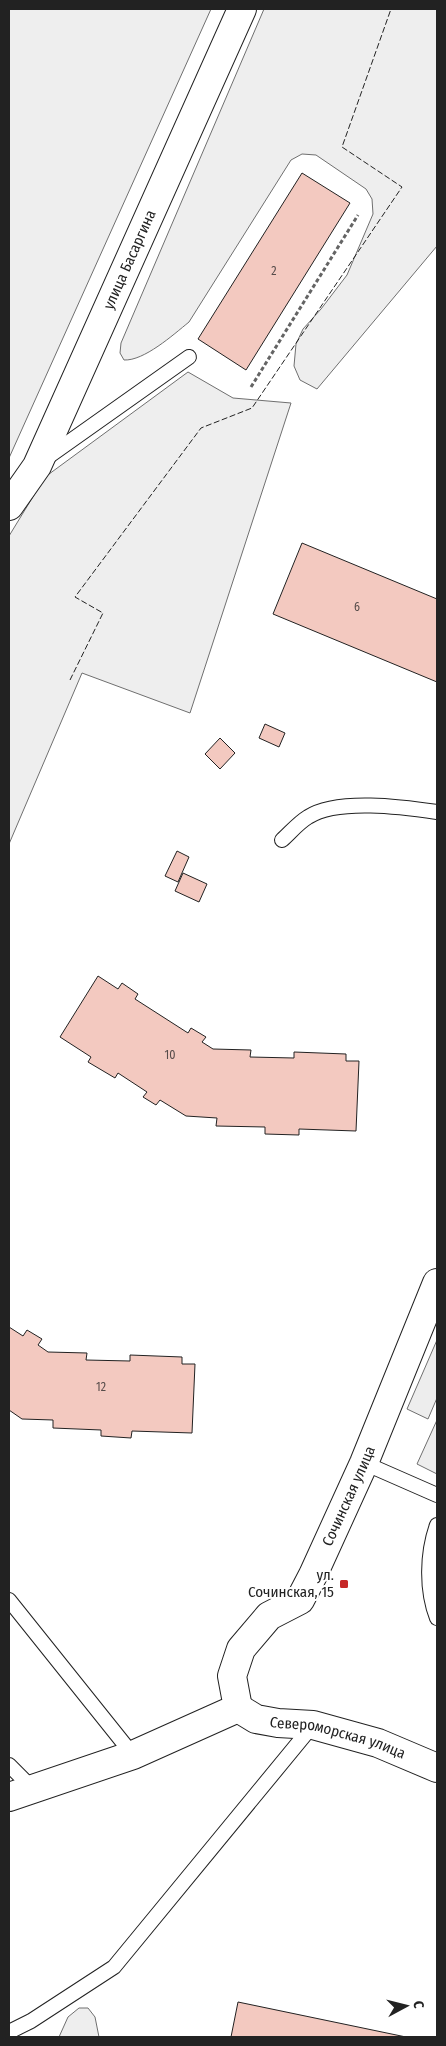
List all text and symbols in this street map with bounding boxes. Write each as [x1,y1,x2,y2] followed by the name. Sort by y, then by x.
[99,207,160,312] street label: улица Басаргина
[271,264,277,278] house number: 2
[354,600,360,614] house number: 6
[165,1048,175,1062] house number: 10
[96,1380,106,1394] house number: 12
[318,1443,379,1549] street label: Сочинская улица
[248,1566,334,1601] place label: ул. Сочинская, 15
[338,1578,350,1590] marker: ул. Сочинская, 15
[268,1713,408,1763] street label: Североморская улица
[381,1981,431,2031] north arrow
[410,2000,427,2010] text: С

